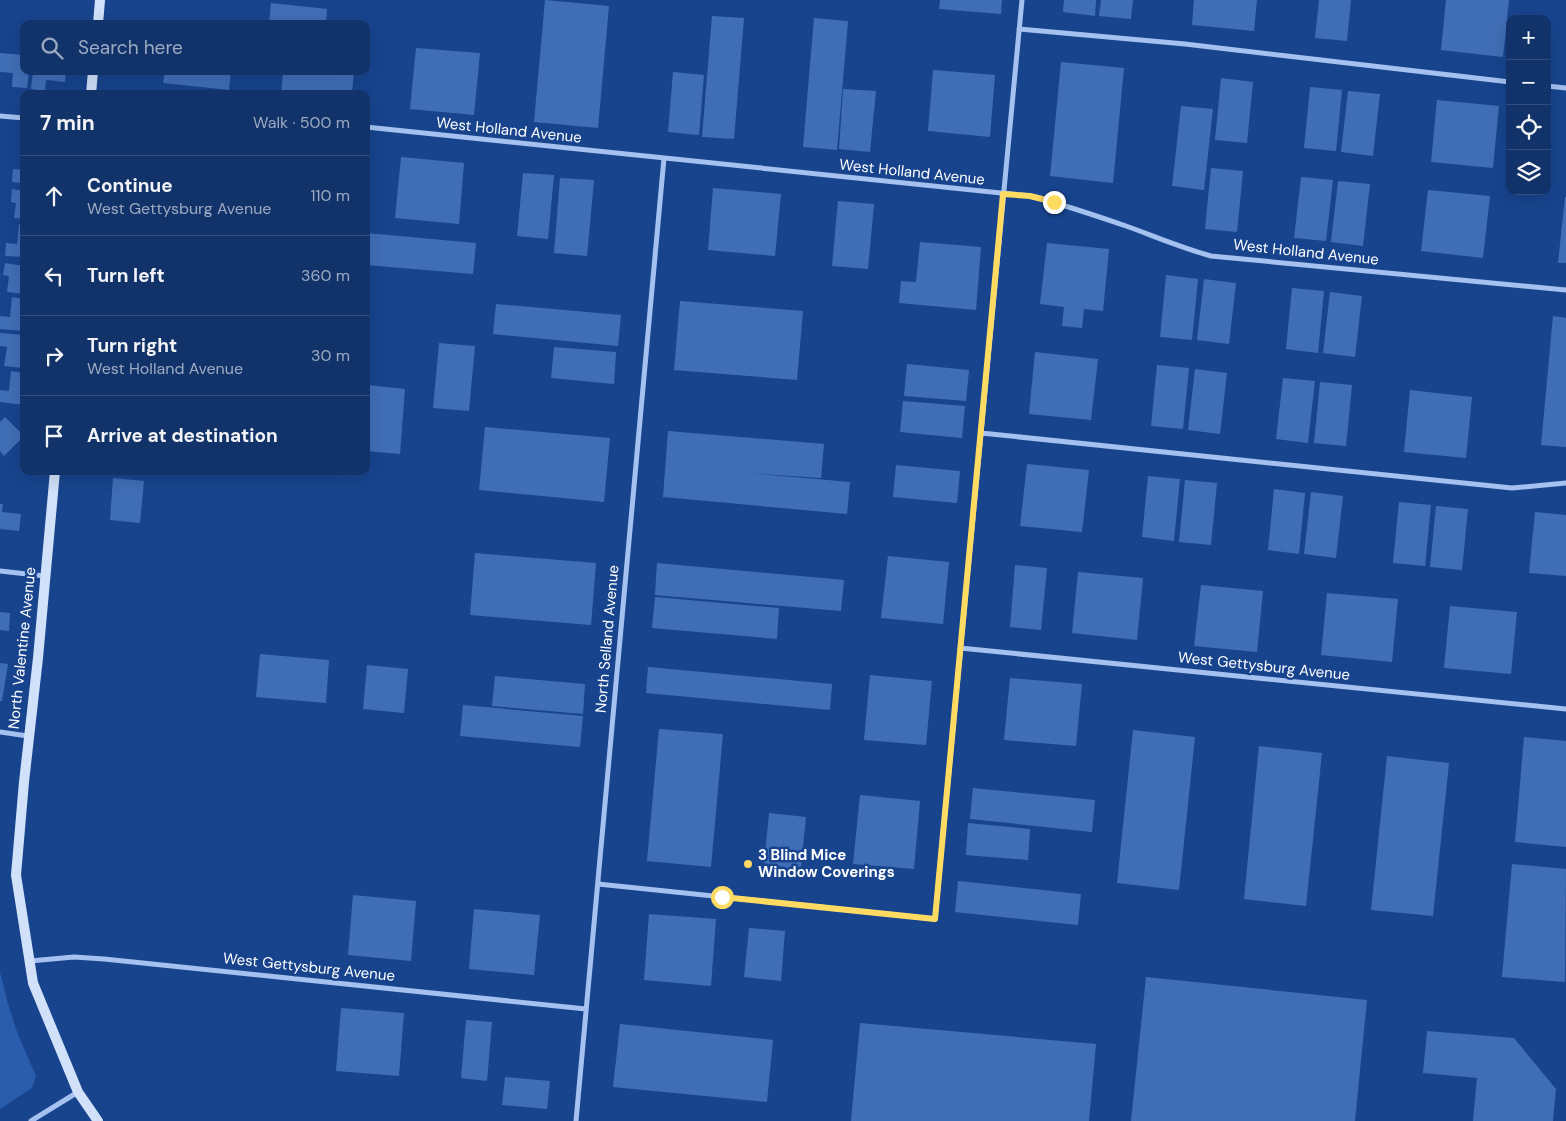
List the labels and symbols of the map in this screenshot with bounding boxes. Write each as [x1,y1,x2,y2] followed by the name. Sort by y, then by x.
[435,112,583,148] street label: West Holland Avenue
[838,154,986,190] street label: West Holland Avenue
[1043,191,1066,214] route end
[1232,234,1380,270] street label: West Holland Avenue
[591,564,623,714] street label: North Selland Avenue
[4,566,40,730] street label: North Valentine Avenue
[1177,647,1351,685] street label: West Gettysburg Avenue
[758,845,895,882] place label: 3 Blind Mice Window Coverings
[742,858,754,870] marker: 3 Blind Mice Window Coverings
[711,886,734,909] route start
[222,948,396,986] street label: West Gettysburg Avenue

